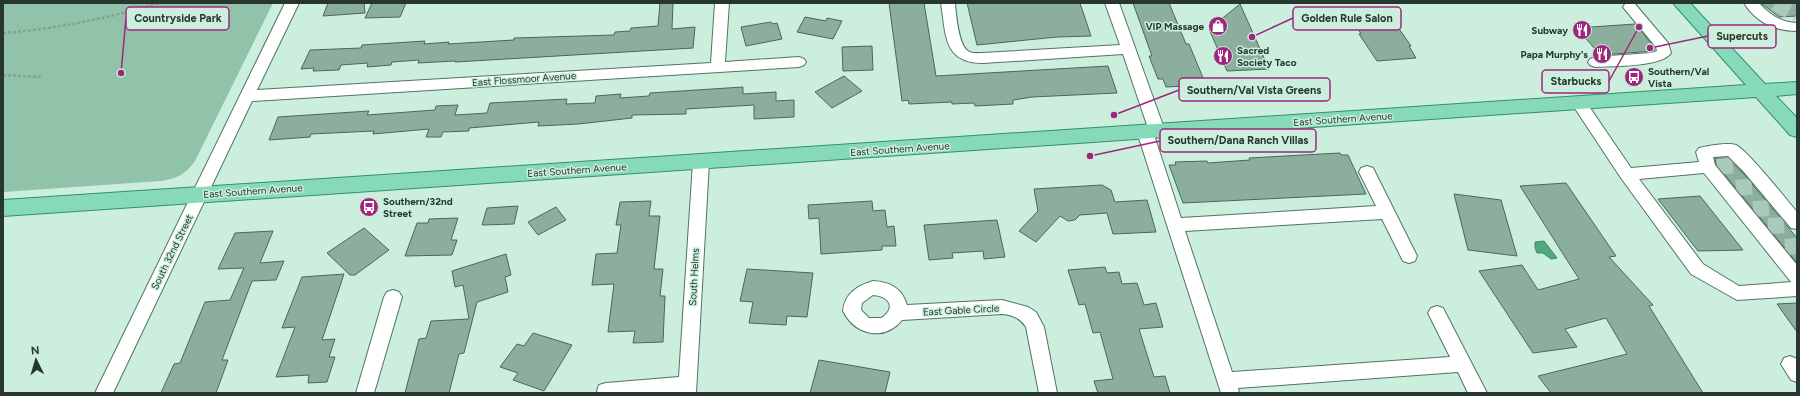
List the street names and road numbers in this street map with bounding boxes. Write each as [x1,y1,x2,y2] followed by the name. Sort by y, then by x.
[471,69,577,89] street label: East Flossmoor Avenue
[1293,109,1394,129] street label: East Southern Avenue
[850,139,951,159] street label: East Southern Avenue
[527,160,628,180] street label: East Southern Avenue
[203,181,304,201] street label: East Southern Avenue
[148,212,196,292] street label: South 32nd Street
[686,248,702,306] street label: South Helms
[922,301,1000,318] street label: East Gable Circle

